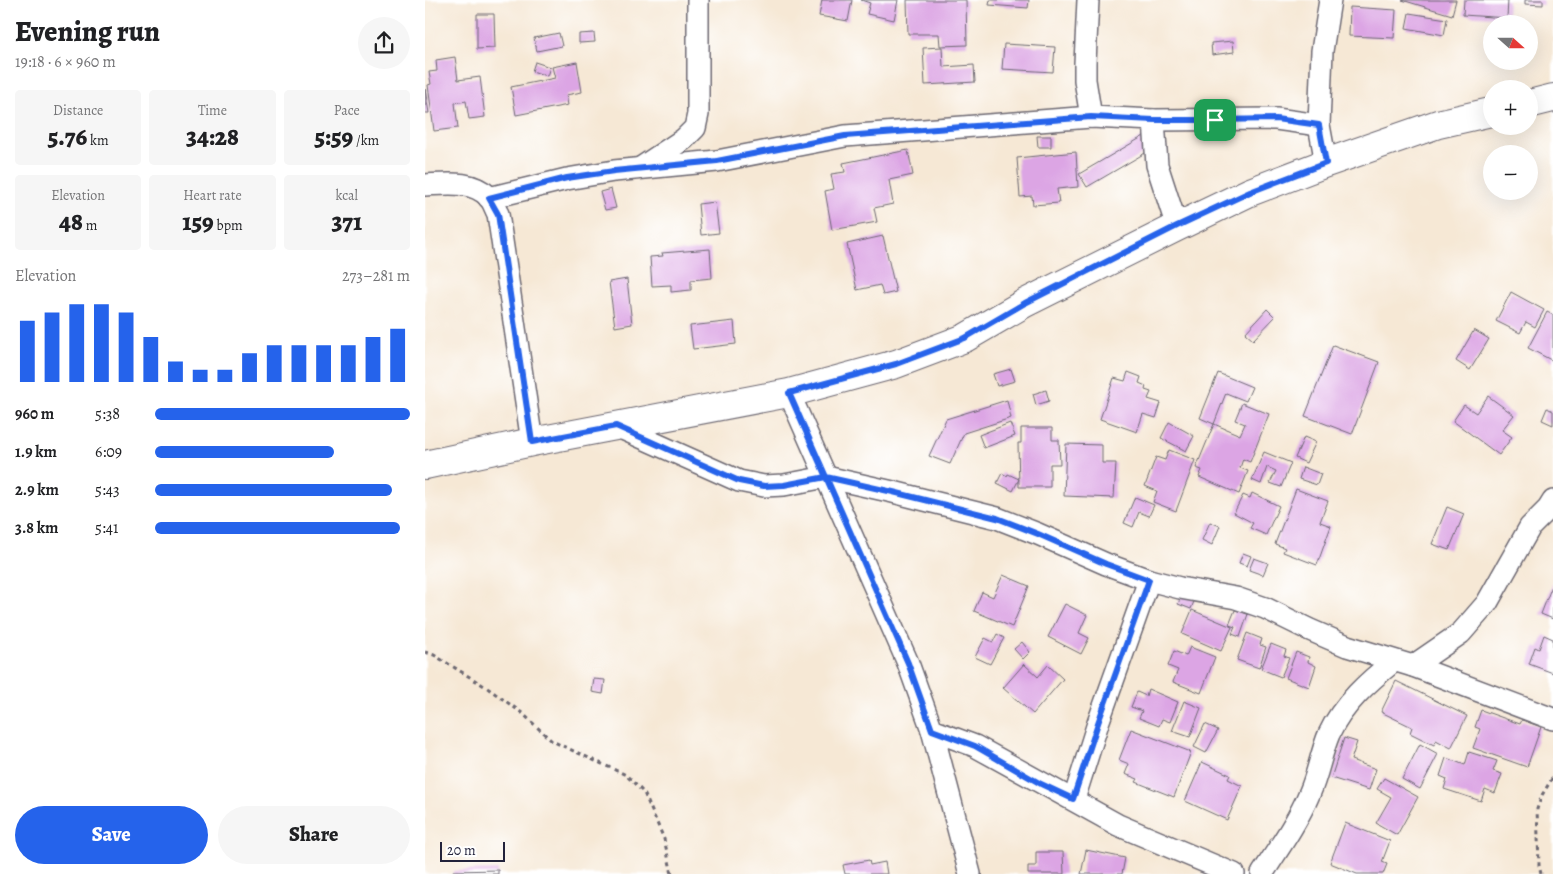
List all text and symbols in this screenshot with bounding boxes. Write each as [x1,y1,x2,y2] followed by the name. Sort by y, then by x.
[15,13,160,51] text: Evening run
[1483,15,1537,70] north arrow
[1483,15,1538,200] map controls
[358,17,410,69] button: share
[15,51,116,73] text: 19:18 · 6 × 960 m
[1483,80,1538,135] button: +
[1194,99,1236,141] pin
[53,101,103,120] text: Distance
[198,101,227,120] text: Time
[334,101,360,120] text: Pace
[1201,106,1229,134] icon: arrive
[48,120,87,154] text: 5.76
[186,120,239,154] text: 34:28
[314,120,353,154] text: 5:59
[87,131,109,150] text: km
[353,131,379,150] text: /km
[1483,145,1538,200] button: −
[51,186,105,205] text: Elevation
[183,186,242,205] text: Heart rate
[336,186,358,205] text: kcal
[59,205,83,239] text: 48
[182,205,214,239] text: 159
[331,205,362,239] text: 371
[83,216,97,235] text: m
[214,216,243,235] text: bpm
[15,265,76,287] text: Elevation
[342,265,410,287] text: 273–281 m
[15,403,54,425] text: 960 m
[95,403,120,425] text: 5:38
[15,441,57,463] text: 1.9 km
[95,441,122,463] text: 6:09
[15,479,59,501] text: 2.9 km
[95,479,120,501] text: 5:43
[15,517,58,539] text: 3.8 km
[95,517,118,539] text: 5:41
[15,806,208,864] button: Save
[218,806,410,864] button: Share
[440,839,505,862] scale bar
[447,841,476,860] text: 20 m

